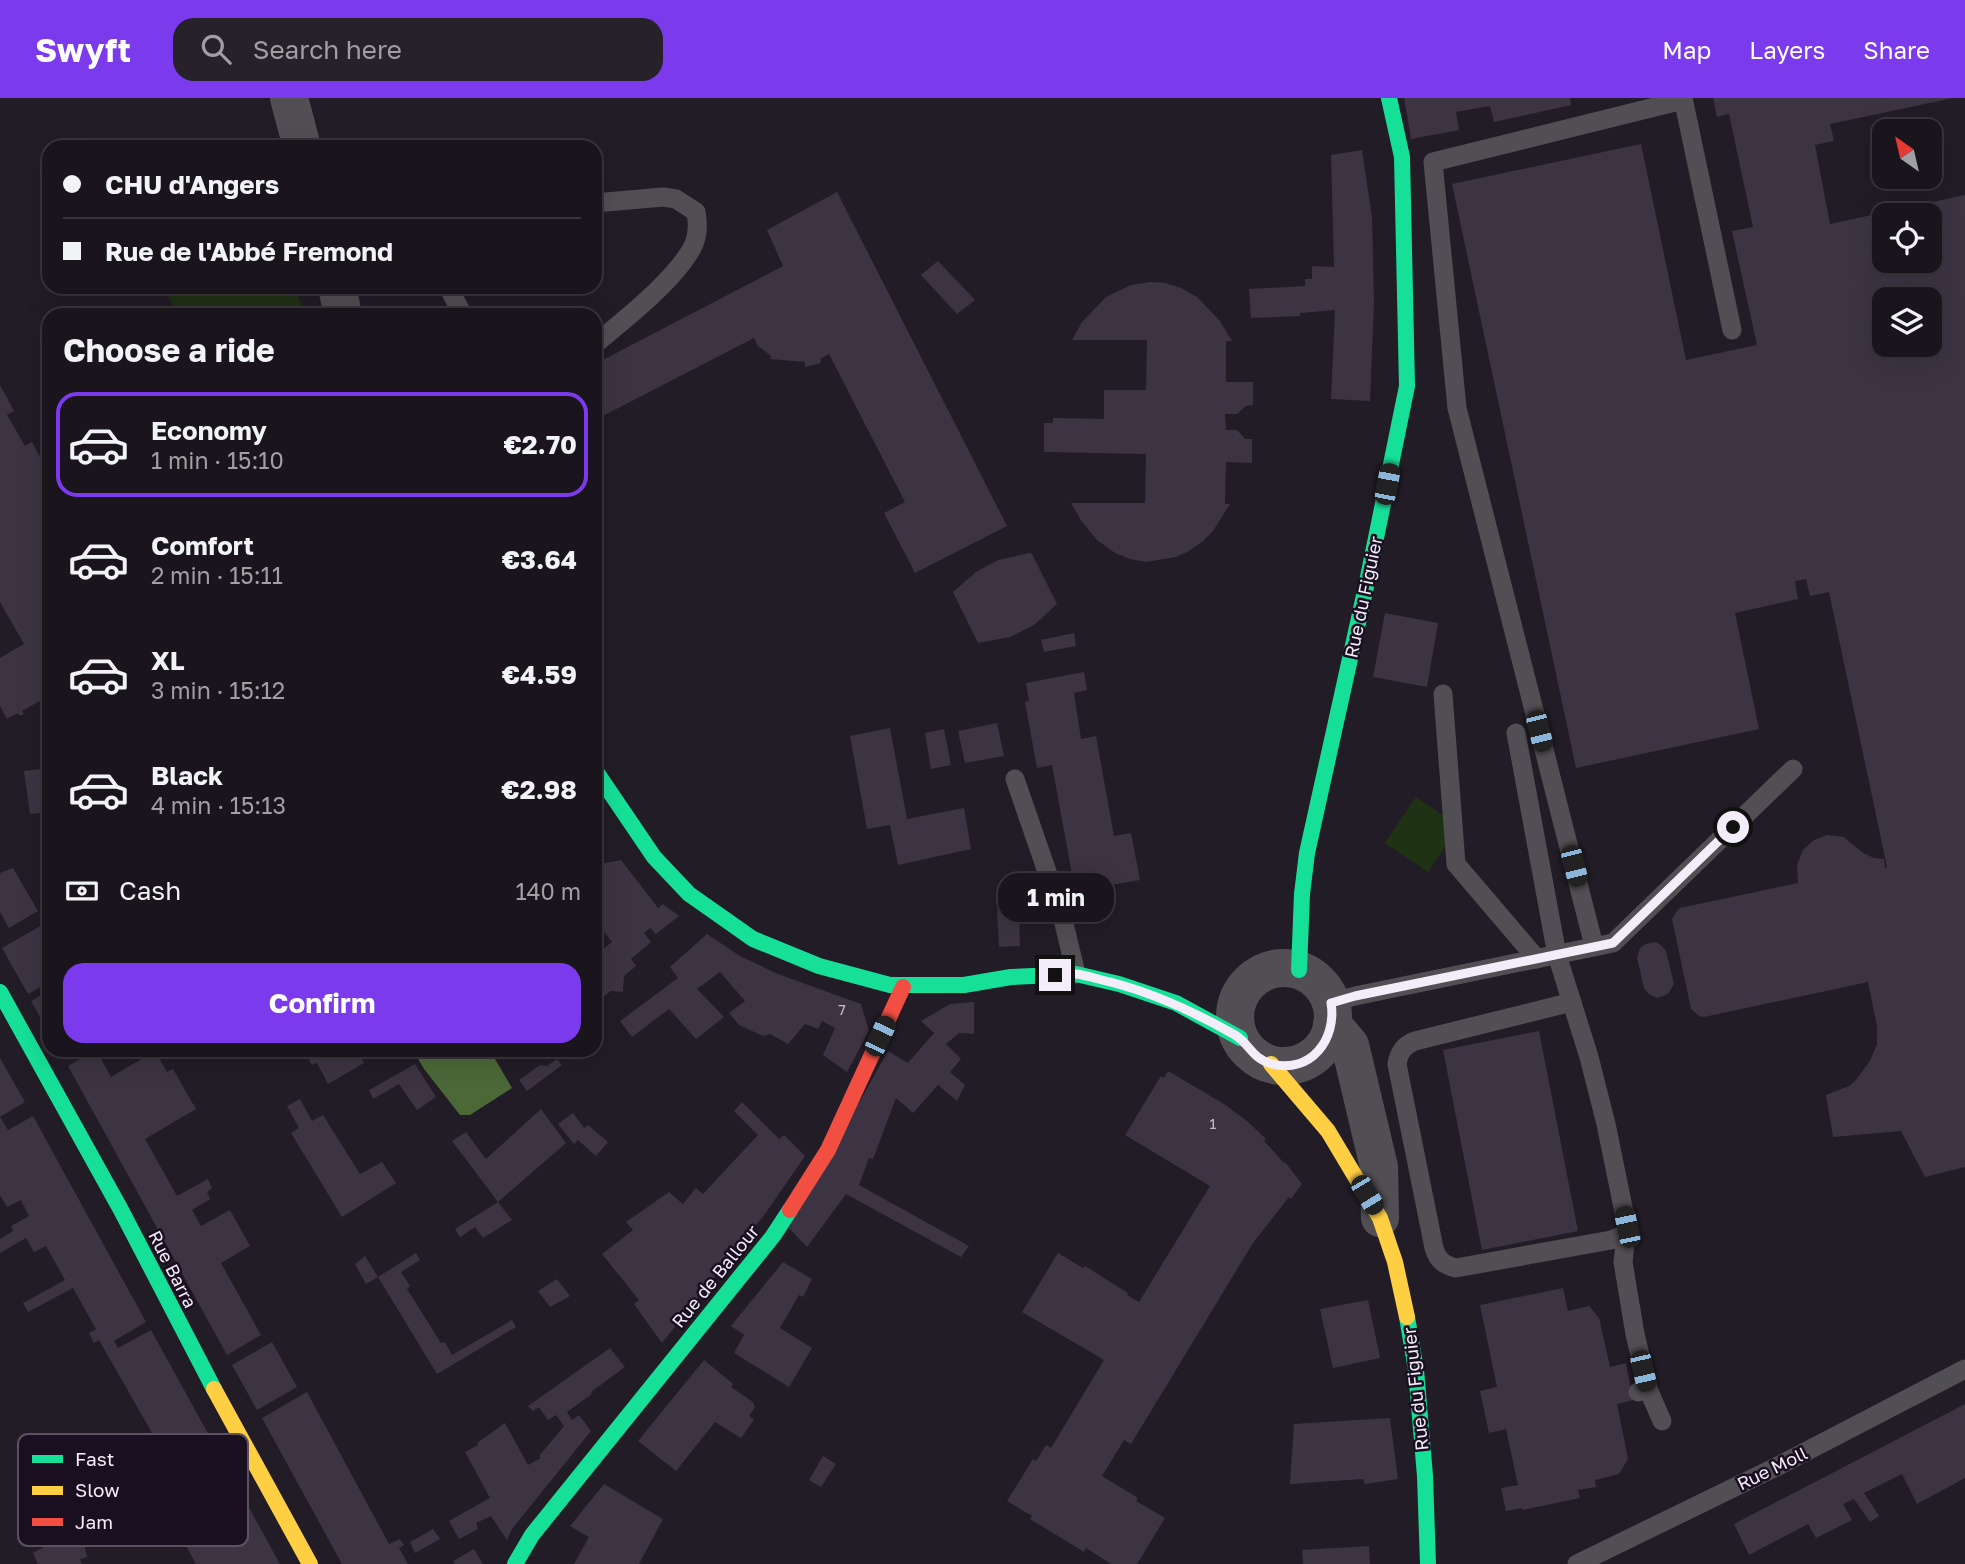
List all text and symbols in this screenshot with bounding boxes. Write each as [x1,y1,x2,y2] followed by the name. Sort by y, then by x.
[173,18,663,81] search box
[35,30,131,69] text: Swyft
[197,30,235,68] icon: search
[253,34,402,65] text: Search here
[1662,35,1711,64] text: Map
[1749,35,1825,64] text: Layers
[1863,35,1930,64] text: Share
[1872,119,1942,189] north arrow
[1872,119,1942,357] map controls
[105,169,279,200] text: CHU d'Angers
[1872,203,1942,273] button: locate
[105,236,393,267] text: Rue de l'Abbé Fremond
[1872,287,1942,357] button: layers
[63,331,275,369] text: Choose a ride
[67,413,130,476] icon: car
[151,415,267,446] text: Economy
[503,429,577,460] text: €2.70
[151,446,284,474] text: 1 min · 15:10
[1373,461,1402,507] car
[67,528,130,591] icon: car
[151,530,254,561] text: Comfort
[1339,534,1387,660] street label: Rue du Figuier
[502,544,577,575] text: €3.64
[151,561,283,589] text: 2 min · 15:11
[67,643,130,706] icon: car
[151,645,185,676] text: XL
[502,659,577,690] text: €4.59
[151,676,285,704] text: 3 min · 15:12
[1524,708,1555,754] car
[67,758,130,821] icon: car
[151,760,223,791] text: Black
[501,774,577,805] text: €2.98
[151,791,286,819] text: 4 min · 15:13
[1717,811,1749,843] route start
[1559,843,1590,889] car
[63,872,101,910] icon: cash
[997,874,1113,922] callout: 1 min
[119,875,181,906] text: Cash
[515,877,581,905] text: 140 m
[1027,883,1085,911] text: 1 min
[1039,959,1071,991] route end
[63,963,581,1043] button: Confirm
[838,1001,846,1018] house number: 7
[862,1013,899,1059] car
[1210,1115,1217,1132] house number: 1
[1348,1172,1387,1218] car
[1613,1204,1642,1250] car
[667,1220,763,1332] street label: Rue de Ballour
[144,1227,202,1311] street label: Rue Barra
[1398,1326,1432,1452] street label: Rue du Figuier
[1629,1348,1658,1394] car
[18,1434,248,1546] legend
[1733,1441,1811,1494] street label: Rue Moll
[75,1447,114,1470] text: Fast
[75,1478,120,1501] text: Slow
[75,1510,113,1533] text: Jam

